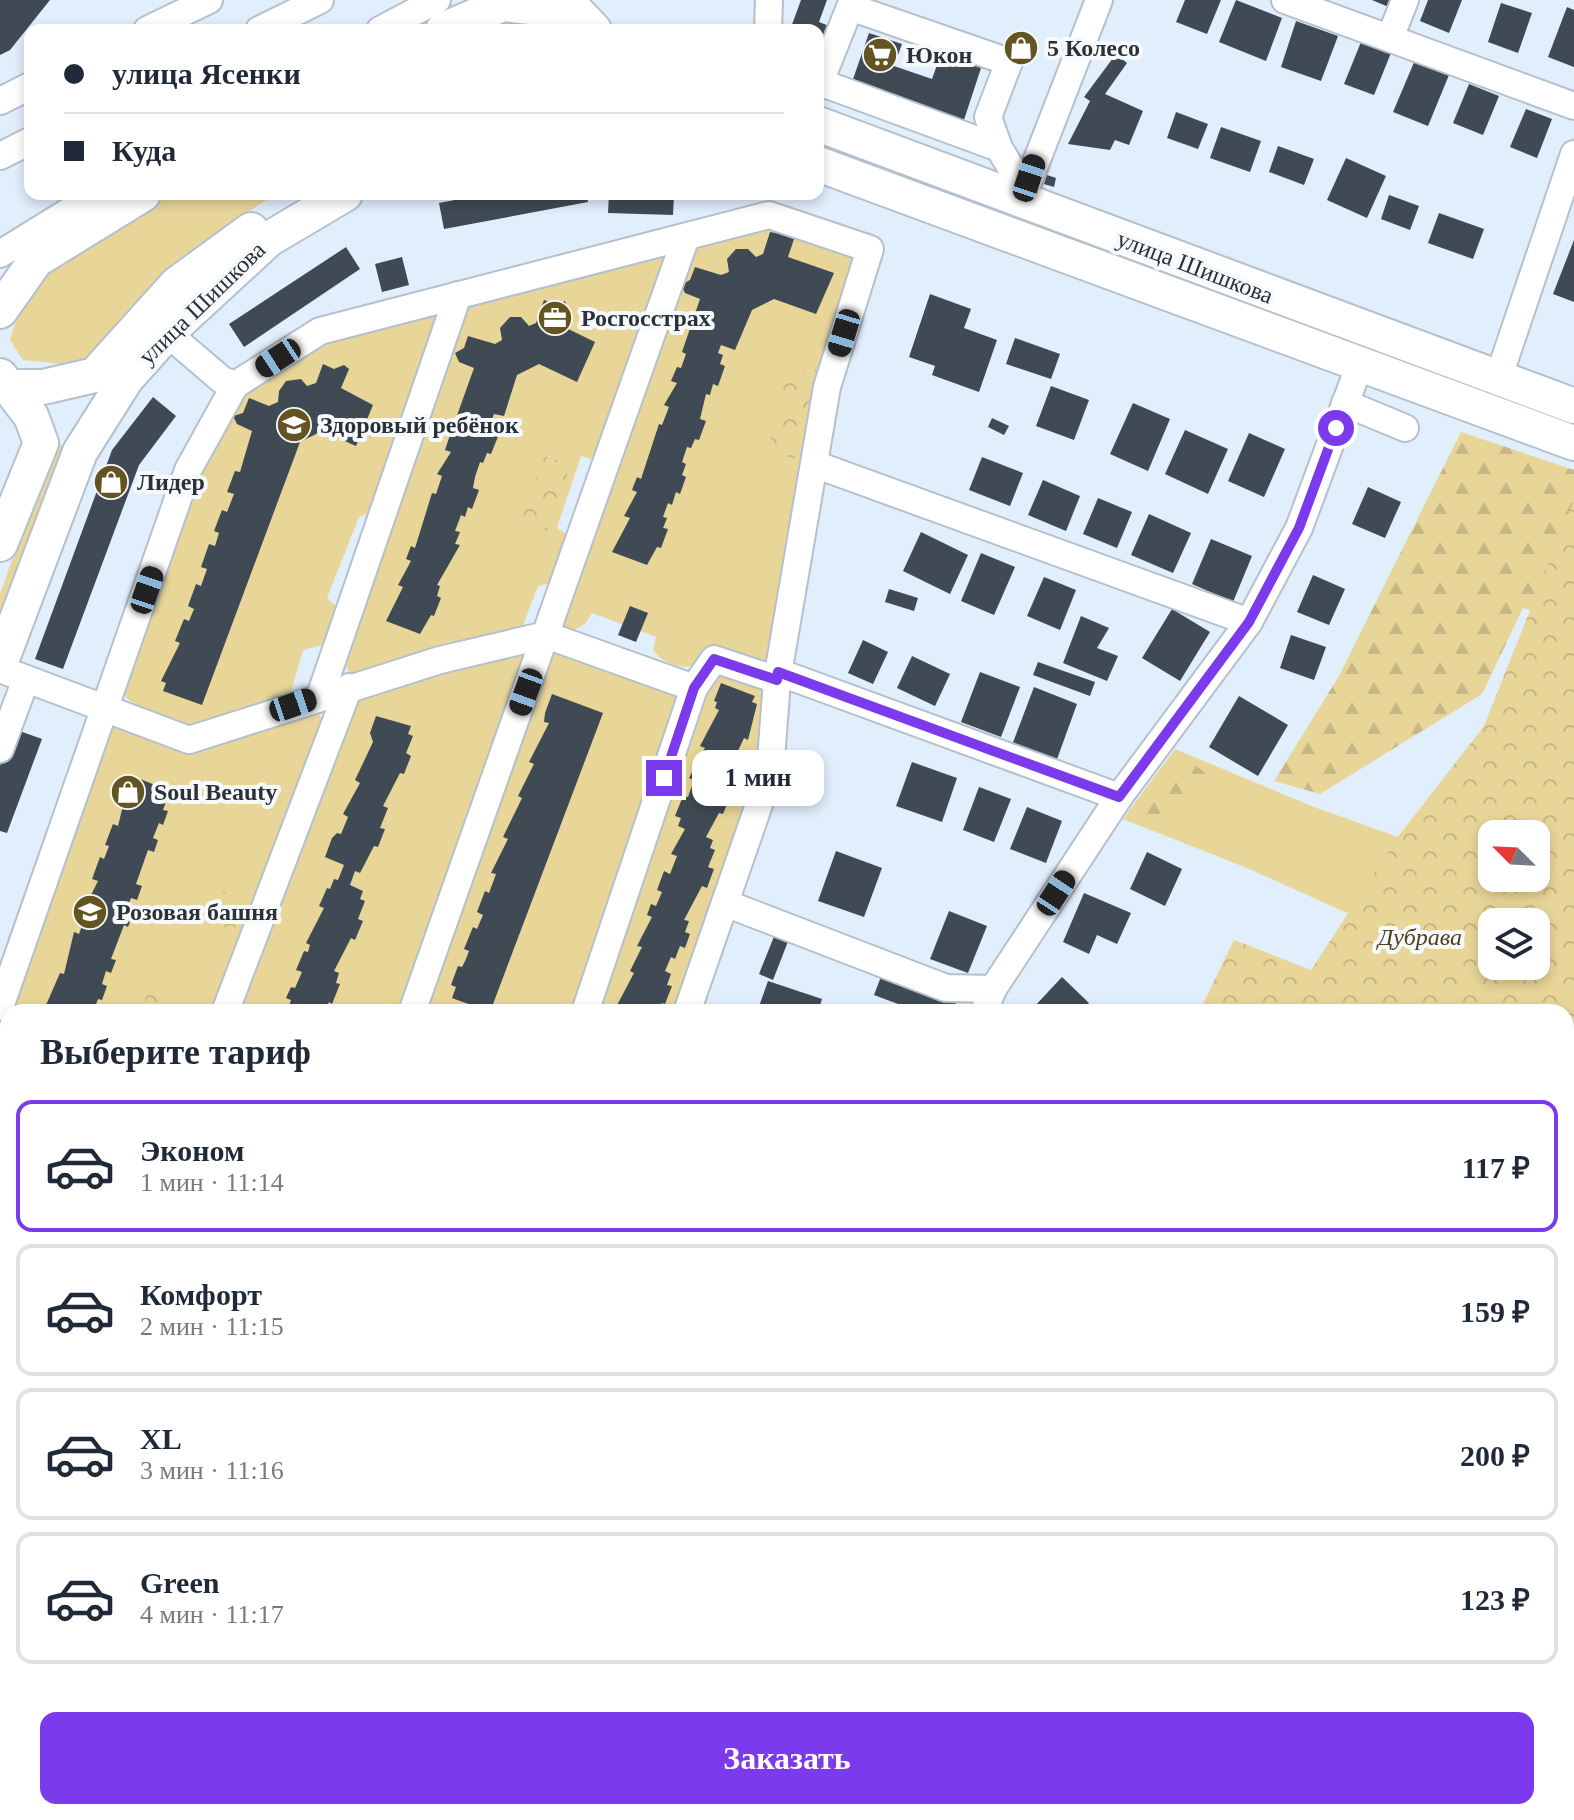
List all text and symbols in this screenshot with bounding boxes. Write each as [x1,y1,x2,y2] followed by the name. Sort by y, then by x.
[1002,29,1040,67] shop icon: 5 Колесо
[1047,35,1140,61] place label: 5 Колесо
[861,36,899,74] supermarket icon: Юкон
[906,42,973,68] place label: Юкон
[112,57,301,90] text: улица Ясенки
[112,134,176,167] text: Куда
[1010,151,1048,205] car
[1113,225,1277,309] street label: улица Шишкова
[134,236,271,370] street label: улица Шишкова
[536,299,574,337] office icon: Росгосстрах
[581,305,711,331] place label: Росгосстрах
[826,307,862,359] car
[251,335,305,381] car
[275,406,313,444] school or university icon: Здоровый ребёнок
[1318,410,1354,446] route start
[320,412,519,438] place label: Здоровый ребёнок
[92,463,130,501] shop icon: Лидер
[137,469,205,495] place label: Лидер
[128,563,166,617] car
[507,665,545,719] car
[266,686,320,724] car
[692,750,824,806] callout: 1 мин
[646,760,682,796] route end
[724,763,792,792] text: 1 мин
[109,773,147,811] shop icon: Soul Beauty
[154,779,277,805] place label: Soul Beauty
[1478,820,1550,892] north arrow
[1478,820,1550,980] map controls
[1033,866,1079,920] car
[71,893,109,931] school or university icon: Розовая башня
[116,899,278,925] place label: Розовая башня
[1478,908,1550,980] button: layers
[1376,924,1462,950] park label: Дубрава
[40,1032,311,1072] text: Выберите тариф
[44,1130,116,1202] icon: car
[140,1134,244,1167] text: Эконом
[1462,1151,1530,1184] text: 117 ₽
[140,1168,284,1197] text: 1 мин · 11:14
[44,1274,116,1346] icon: car
[140,1278,262,1311] text: Комфорт
[1460,1295,1530,1328] text: 159 ₽
[140,1312,284,1341] text: 2 мин · 11:15
[44,1418,116,1490] icon: car
[140,1422,182,1455] text: XL
[1460,1439,1530,1472] text: 200 ₽
[140,1456,284,1485] text: 3 мин · 11:16
[44,1562,116,1634] icon: car
[140,1566,219,1599] text: Green
[1460,1583,1530,1616] text: 123 ₽
[140,1600,284,1629] text: 4 мин · 11:17
[40,1712,1534,1804] button: Заказать

